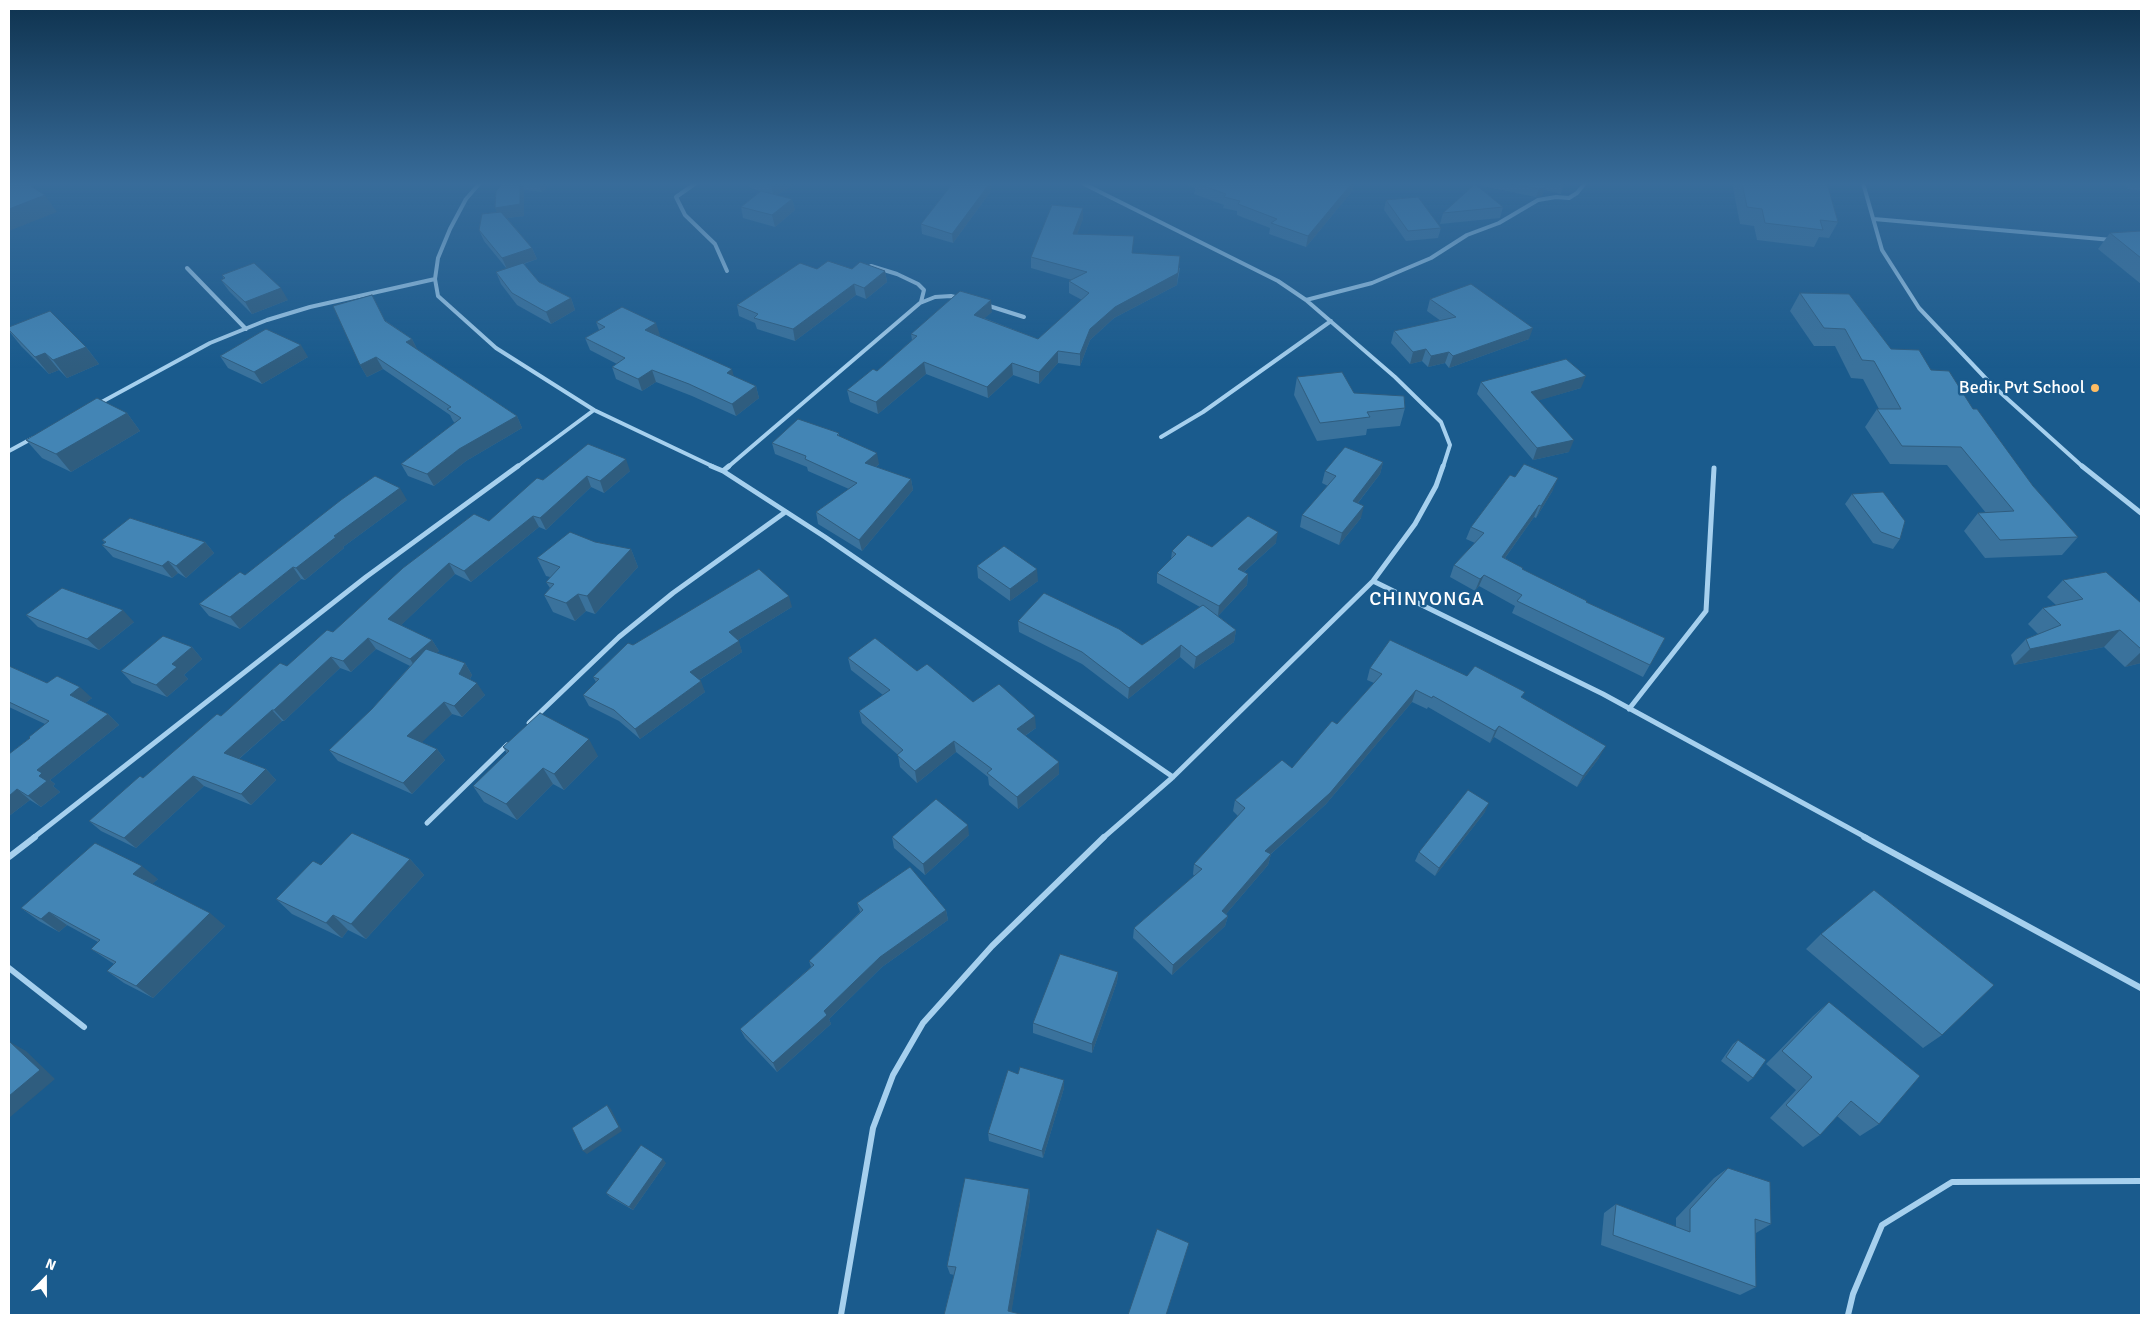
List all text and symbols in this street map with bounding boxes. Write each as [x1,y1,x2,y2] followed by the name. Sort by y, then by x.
[1959,377,2085,399] place label: Bedir Pvt School
[2089,382,2101,394] marker: Bedir Pvt School
[1368,588,1486,612] district label: CHINYONGA
[20,1254,70,1304] north arrow
[43,1255,59,1274] text: N

